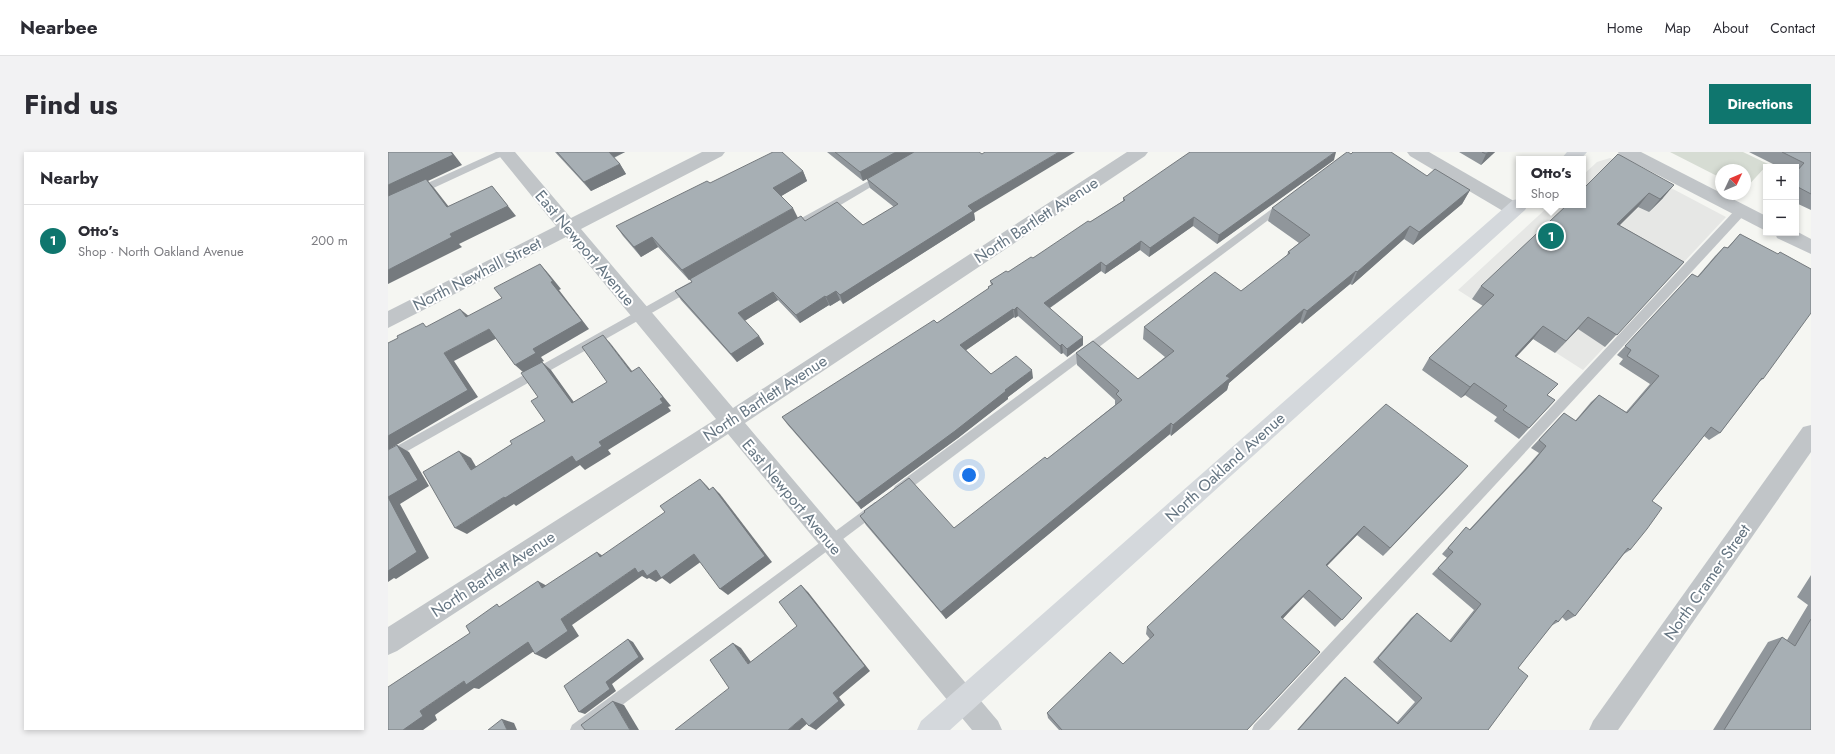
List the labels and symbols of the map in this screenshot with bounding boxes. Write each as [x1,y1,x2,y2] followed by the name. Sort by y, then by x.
[1715,164,1751,200] north arrow
[969,171,1103,269] street label: North Bartlett Avenue
[530,185,640,311] street label: East Newport Avenue
[1538,221,1564,251] pin: 1
[409,232,545,316] street label: North Newhall Street
[698,349,832,447] street label: North Bartlett Avenue
[1160,407,1290,527] street label: North Oakland Avenue
[737,434,847,560] street label: East Newport Avenue
[959,465,979,485] your location
[1658,519,1756,645] street label: North Cramer Street
[426,525,560,623] street label: North Bartlett Avenue

